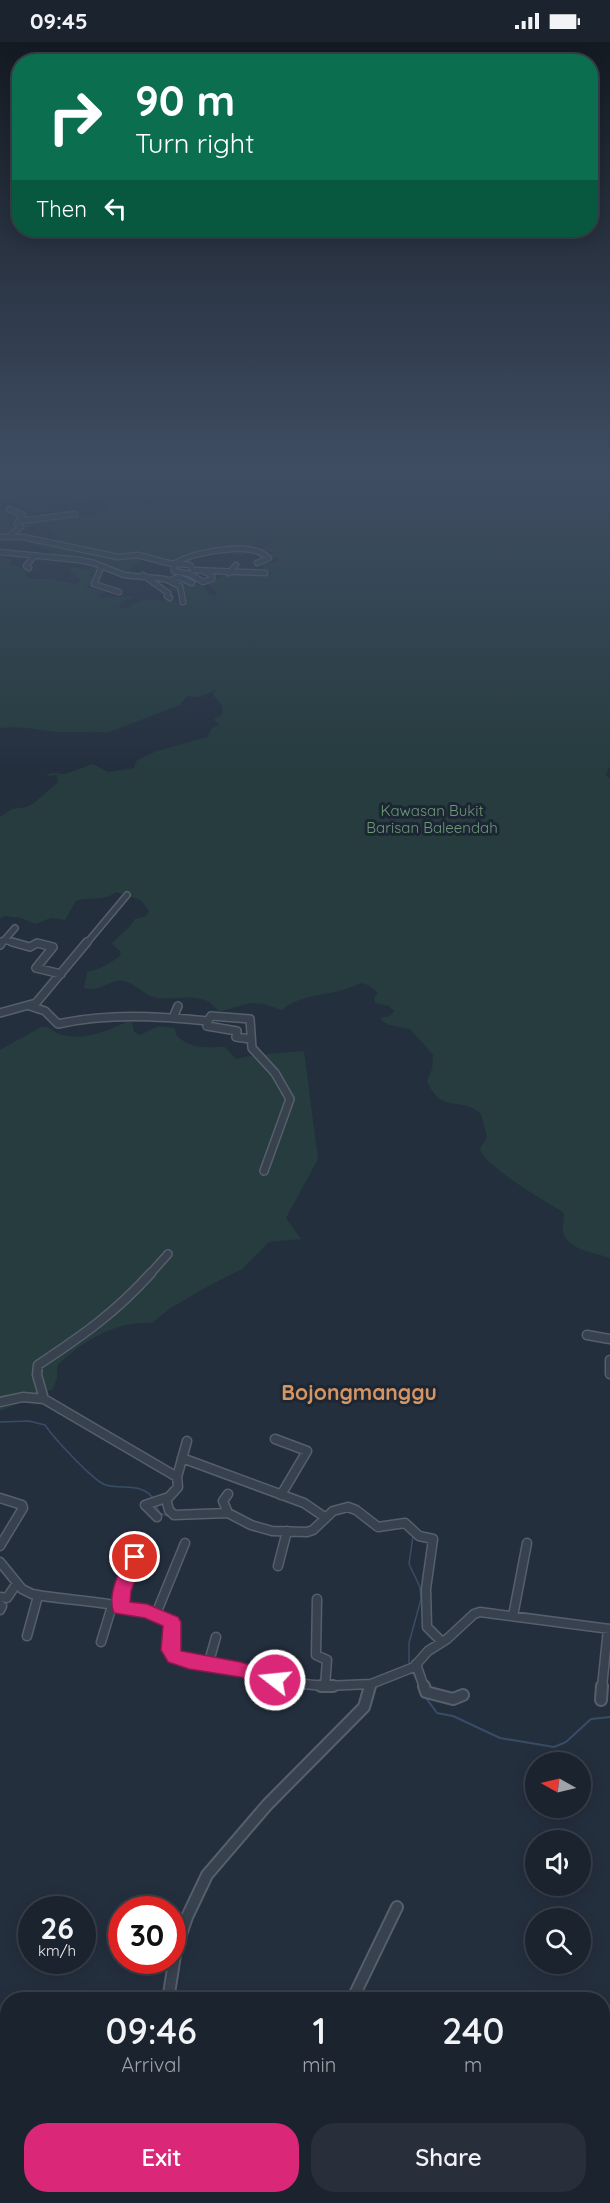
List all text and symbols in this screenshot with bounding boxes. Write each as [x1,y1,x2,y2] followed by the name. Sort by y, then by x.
[30,7,88,35] text: 09:45
[135,74,235,127] text: 90 m
[36,78,114,156] icon: right
[135,126,254,160] text: Turn right
[99,192,132,225] icon: left
[36,195,87,223] text: Then
[366,801,498,837] park label: Kawasan Bukit Barisan Baleendah
[281,1379,437,1405] district label: Bojongmanggu
[109,1531,160,1582] pin
[118,1540,151,1573] icon: arrive
[243,1648,307,1712] position arrow
[525,1752,591,1818] north arrow
[525,1752,591,1974] map controls
[525,1830,591,1896] button: sound
[108,1896,186,1974] speed limit sign: 30
[525,1908,591,1974] button: search
[40,1909,74,1947] text: 26
[38,1941,76,1960] text: km/h
[106,2008,197,2053] text: 09:46
[312,2008,326,2053] text: 1
[442,2008,504,2053] text: 240
[121,2052,181,2077] text: Arrival
[302,2052,336,2077] text: min
[464,2052,482,2077] text: m
[24,2123,299,2192] button: Exit
[311,2123,586,2192] button: Share

